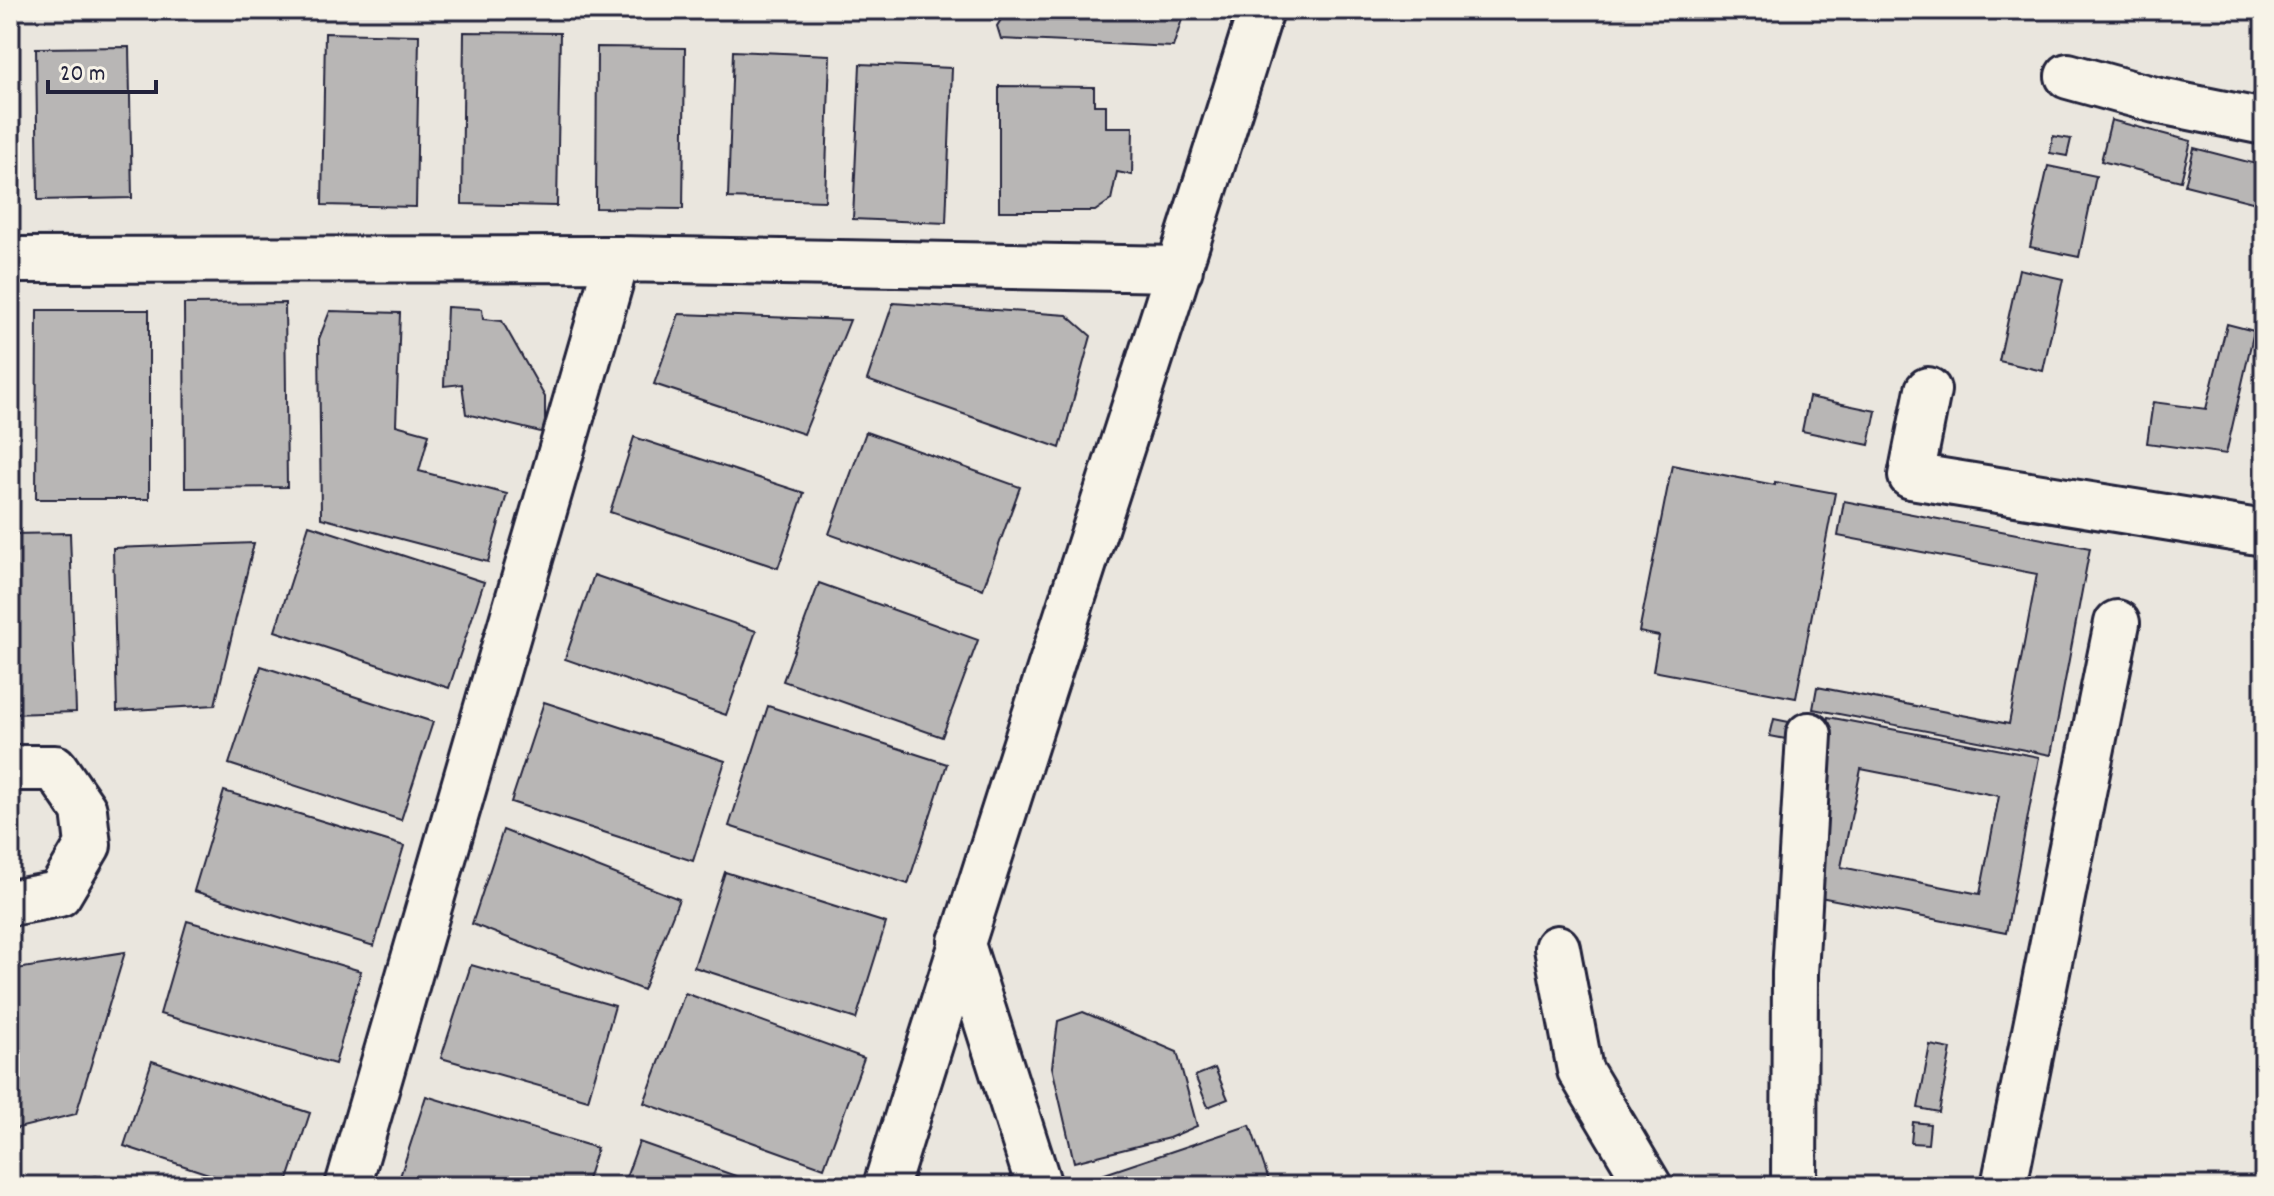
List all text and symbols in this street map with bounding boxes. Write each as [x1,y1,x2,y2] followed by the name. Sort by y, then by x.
[48,44,156,94] scale bar
[60,58,106,92] text: 20 m

